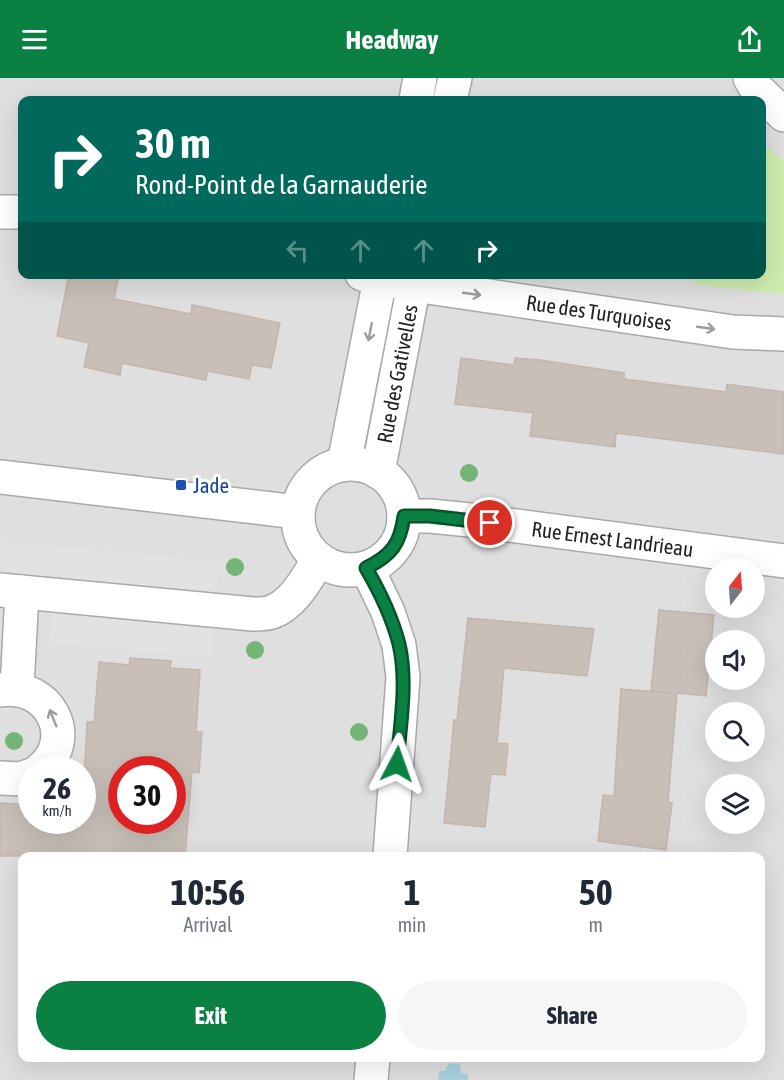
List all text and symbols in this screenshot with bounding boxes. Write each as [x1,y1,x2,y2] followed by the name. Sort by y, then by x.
[18,23,51,56] icon: menu
[733,23,766,56] icon: share
[346,24,438,55] text: Headway
[135,119,210,167] text: 30 m
[36,120,114,198] icon: right
[135,169,427,200] text: Rond-Point de la Garnauderie
[281,234,314,267] icon: left
[344,234,377,267] icon: ahead
[407,234,440,267] icon: ahead
[470,234,503,267] icon: right
[461,288,481,299] one-way arrow
[525,290,673,335] street label: Rue des Turquoises
[372,302,422,445] street label: Rue des Gativelles
[364,322,375,341] one-way arrow
[696,323,716,334] one-way arrow
[193,473,229,497] place label: Jade
[174,478,188,492] marker: Jade
[464,497,515,548] pin
[473,506,506,539] icon: arrive
[530,516,695,561] street label: Rue Ernest Landrieau
[705,558,765,618] north arrow
[705,558,765,834] map controls
[705,630,765,690] button: sound
[705,702,765,762] button: search
[47,709,58,727] one-way arrow
[365,732,429,796] position arrow
[108,756,186,834] speed limit sign: 30
[43,771,71,805] text: 26
[705,774,765,834] button: layers
[42,802,72,819] text: km/h
[170,871,245,913] text: 10:56
[404,871,420,913] text: 1
[579,871,613,913] text: 50
[183,913,232,936] text: Arrival
[398,913,426,936] text: min
[588,913,603,936] text: m
[36,981,386,1050] button: Exit
[398,981,747,1050] button: Share

